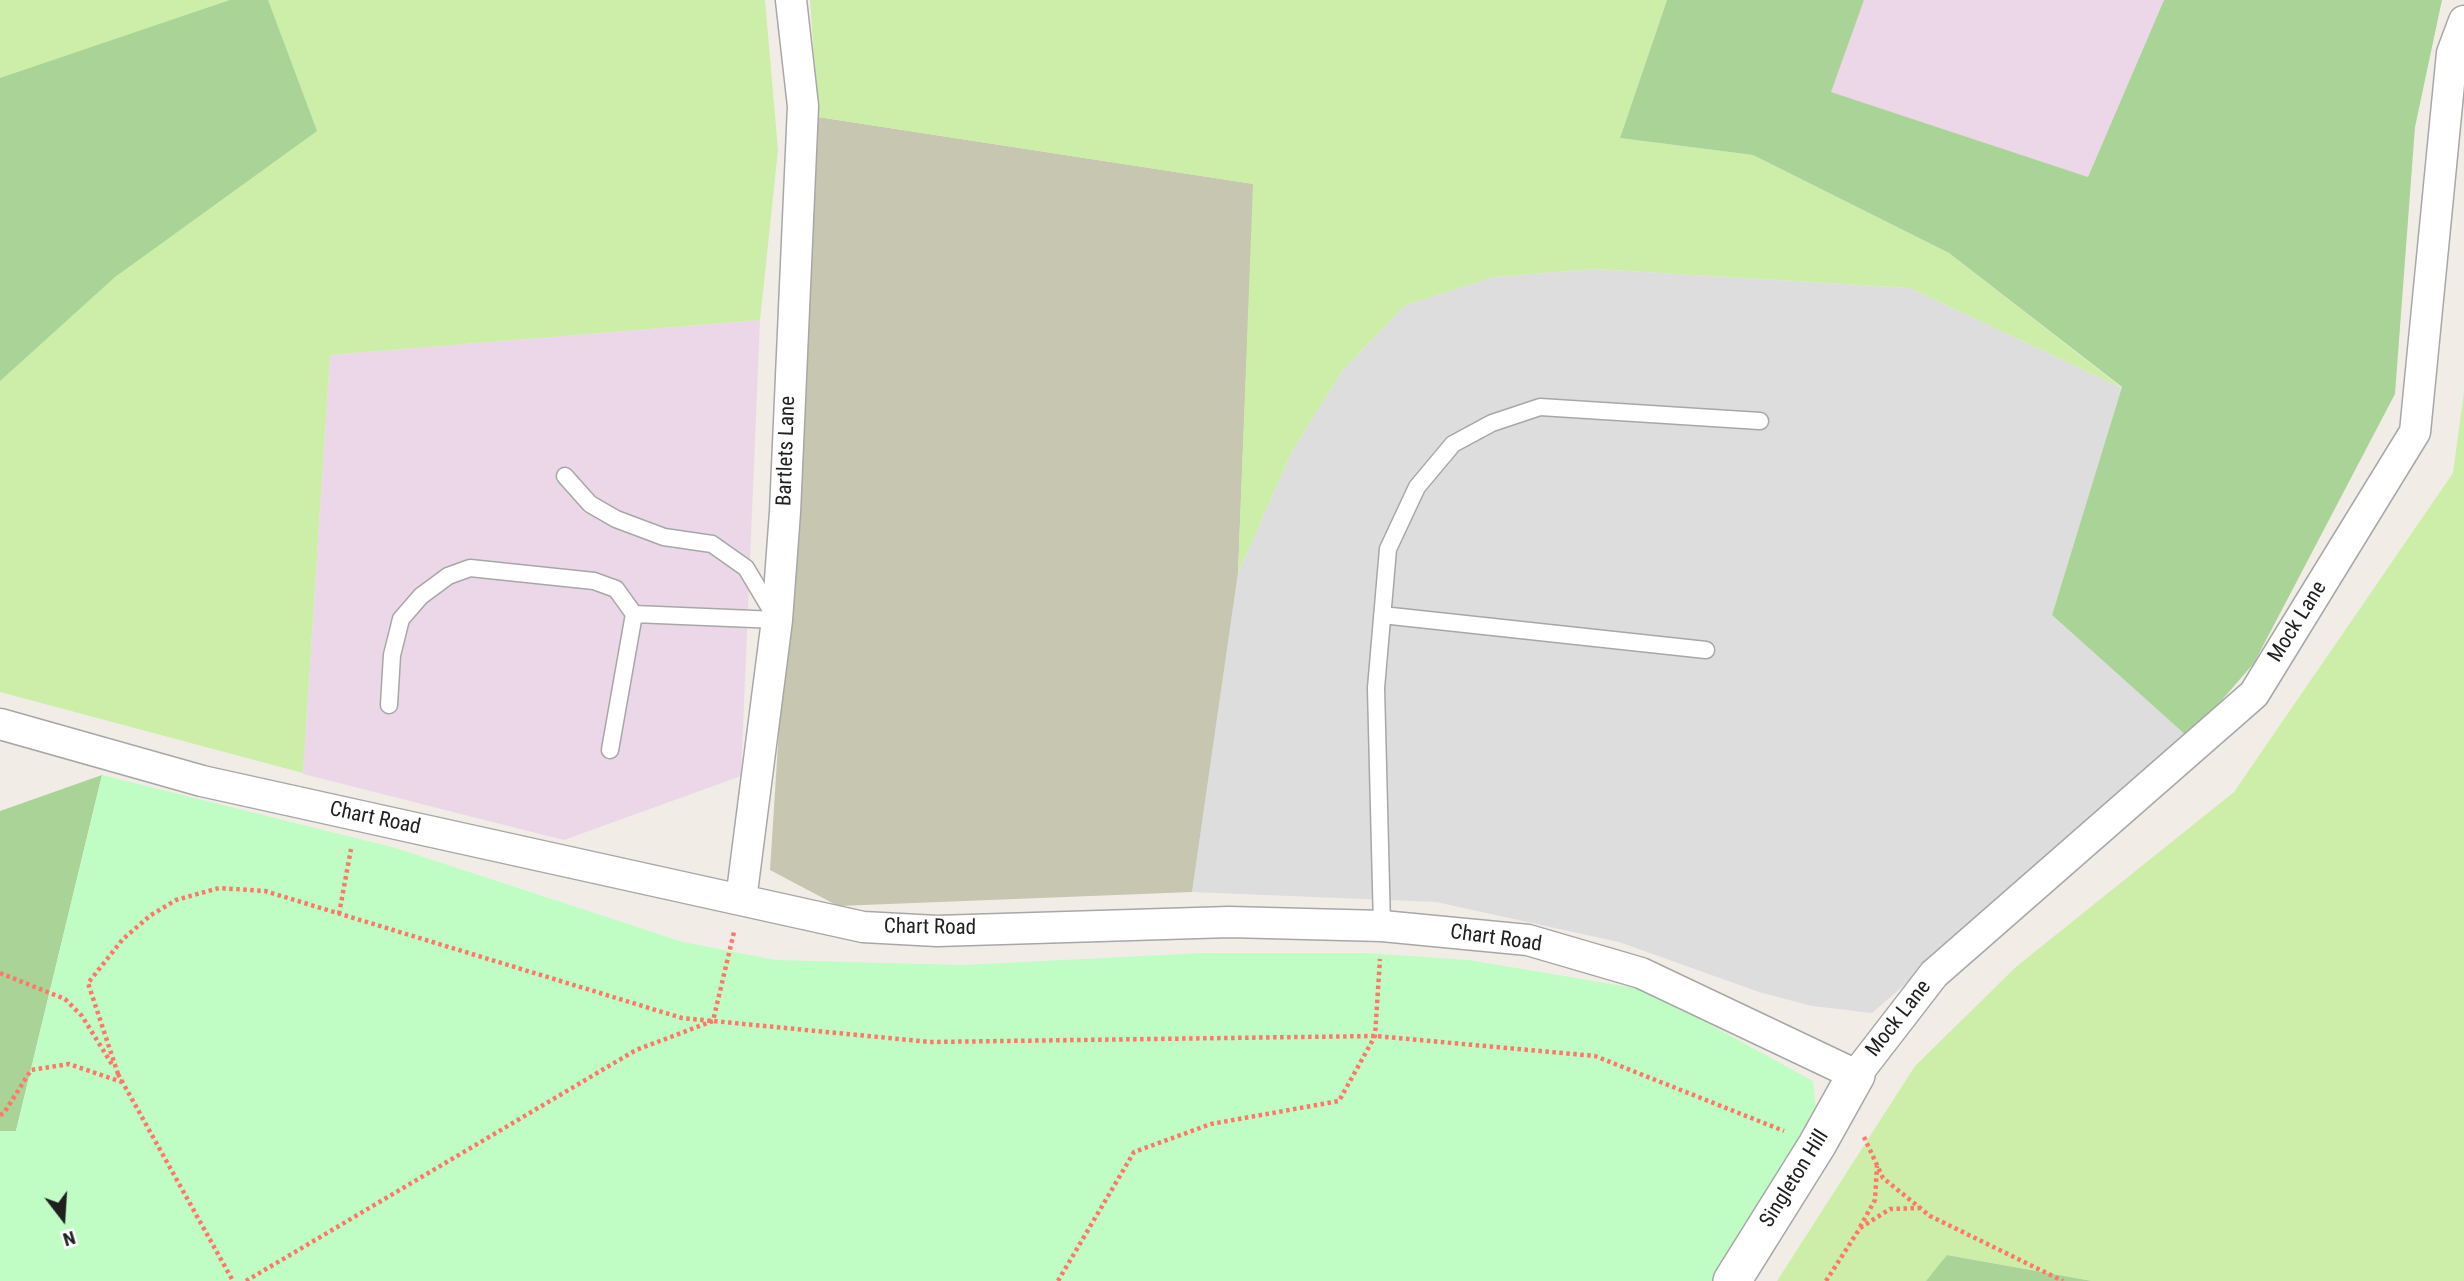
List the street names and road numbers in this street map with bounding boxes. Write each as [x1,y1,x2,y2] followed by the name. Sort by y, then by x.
[772,396,802,506] street label: Bartlets Lane
[2263,577,2333,667] street label: Mock Lane
[327,797,423,841] street label: Chart Road
[884,915,976,941] street label: Chart Road
[1449,920,1543,958] street label: Chart Road
[1861,976,1937,1062] street label: Mock Lane
[1755,1126,1835,1232] street label: Singleton Hill

